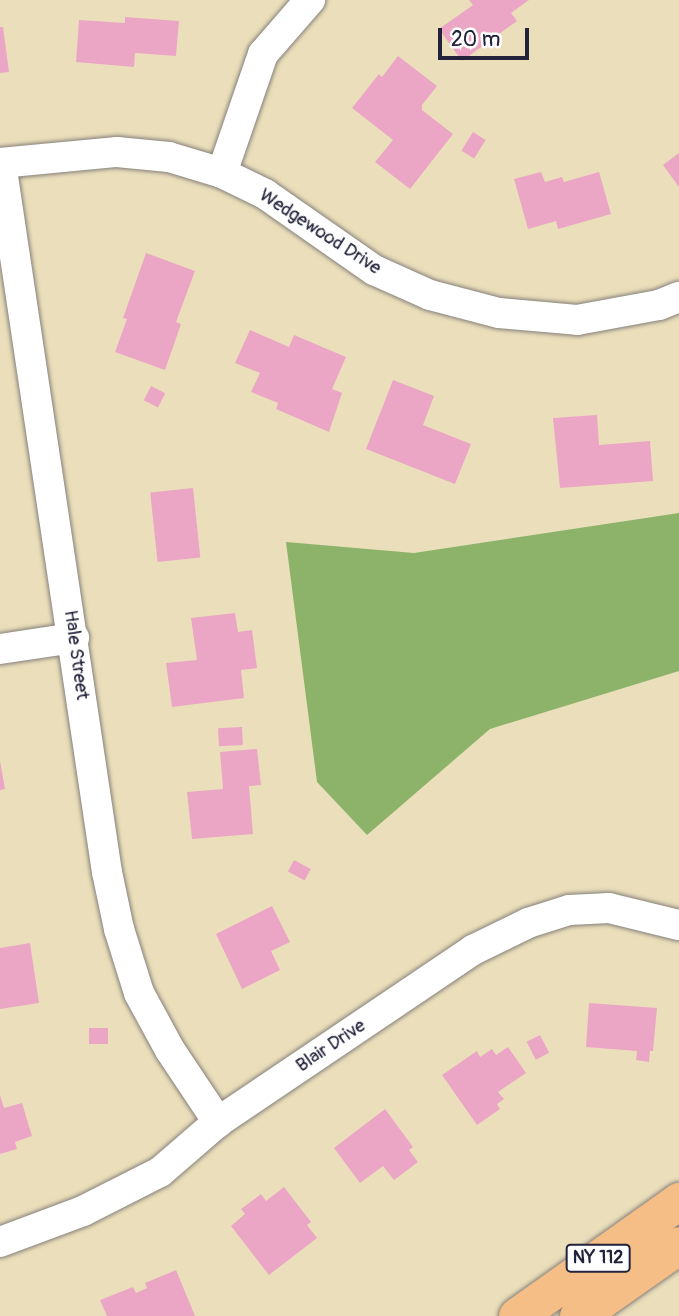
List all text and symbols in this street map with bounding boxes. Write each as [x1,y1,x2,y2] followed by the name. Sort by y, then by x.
[441,14,532,58] scale bar
[451,26,500,53] text: 20 m
[255,184,385,280] street label: Wedgewood Drive
[58,609,94,701] street label: Hale Street
[292,1014,370,1078] street label: Blair Drive
[565,1244,631,1273] road number: NY 112

